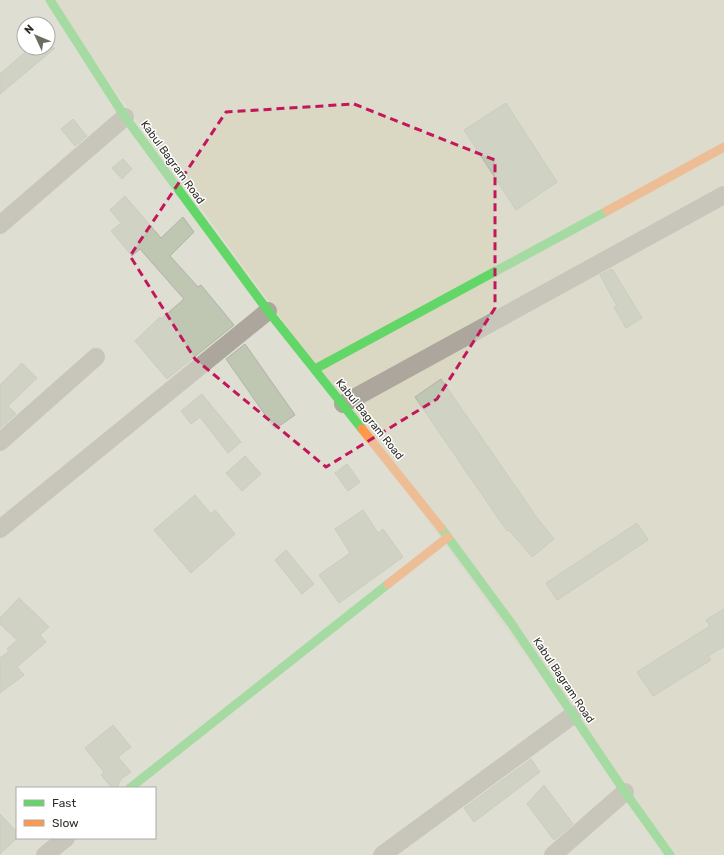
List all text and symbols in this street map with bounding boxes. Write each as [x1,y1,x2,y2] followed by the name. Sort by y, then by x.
[16,16,56,56] north arrow
[22,22,37,37] text: N
[138,118,207,207] street label: Kabul Bagram Road
[333,376,406,462] street label: Kabul Bagram Road
[530,635,597,725] street label: Kabul Bagram Road
[16,787,156,839] legend
[52,796,76,810] text: Fast
[52,816,79,830] text: Slow

